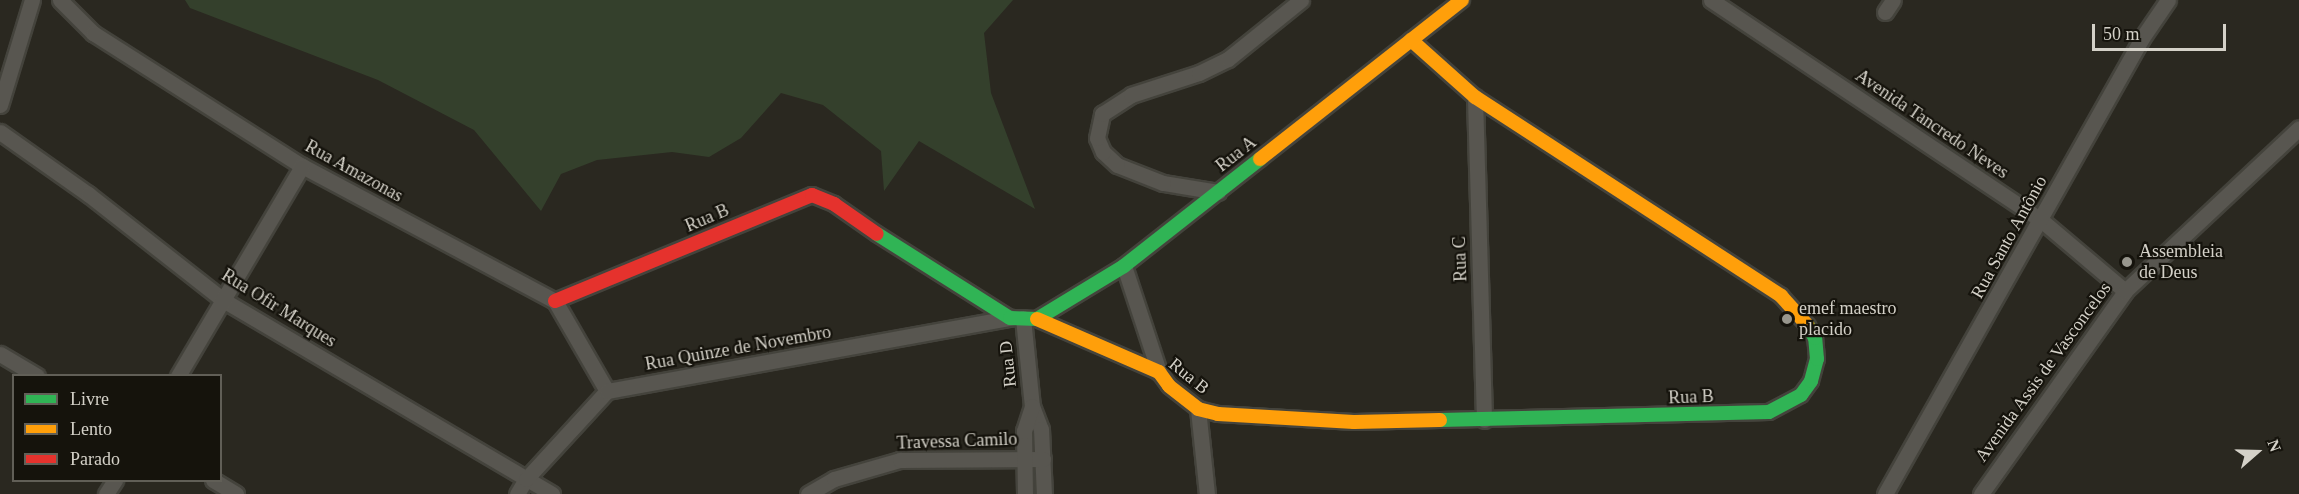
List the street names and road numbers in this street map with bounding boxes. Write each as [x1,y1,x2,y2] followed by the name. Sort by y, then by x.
[1851,65,2013,183] street label: Avenida Tancredo Neves
[1211,131,1261,177] street label: Rua A
[301,135,407,207] street label: Rua Amazonas
[1966,171,2052,303] street label: Rua Santo Antônio
[682,199,732,237] street label: Rua B
[1448,236,1472,282] street label: Rua C
[218,264,340,352] street label: Rua Ofir Marques
[1970,277,2116,467] street label: Avenida Assis de Vasconcelos
[643,321,833,375] street label: Rua Quinze de Novembro
[995,340,1021,388] street label: Rua D
[1165,353,1213,399] street label: Rua B
[1668,385,1714,409] street label: Rua B
[896,428,1018,454] street label: Travessa Camilo

